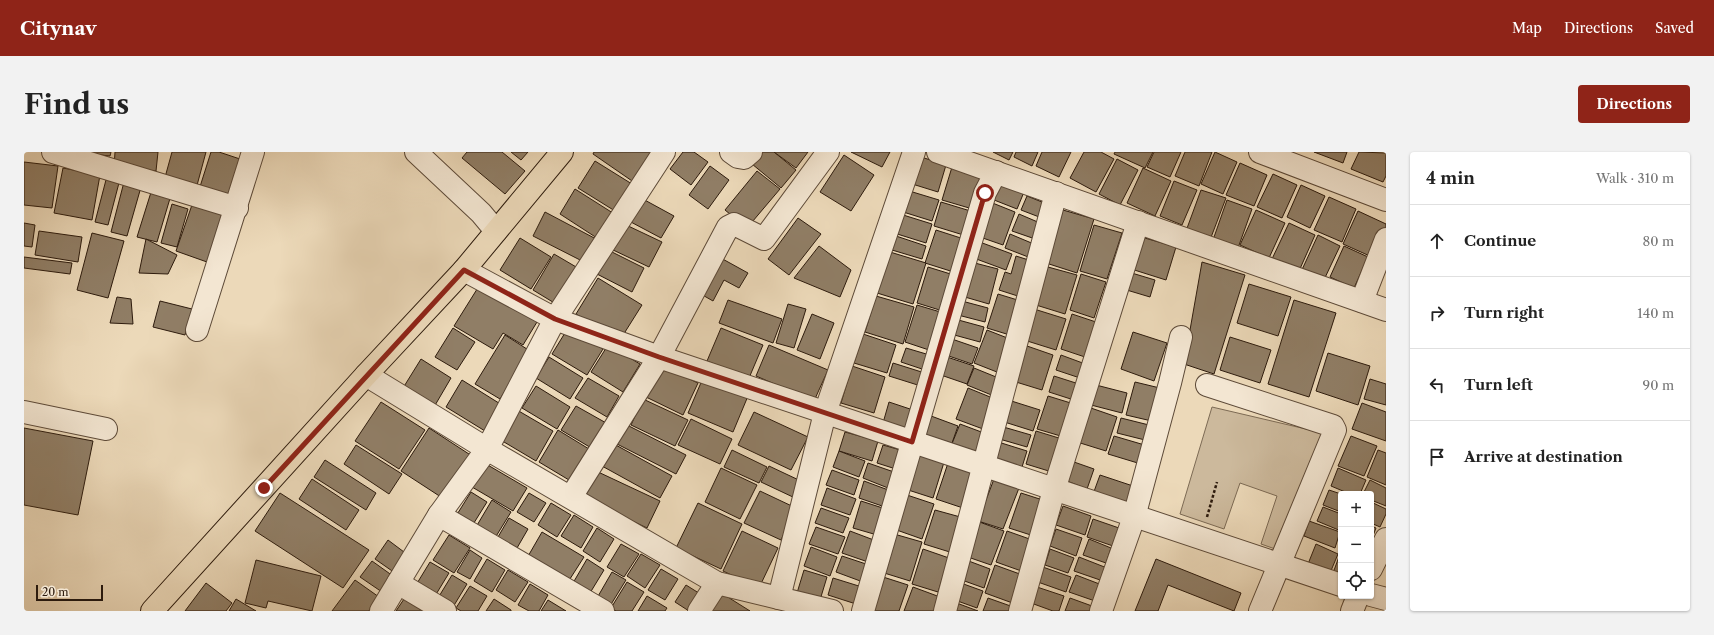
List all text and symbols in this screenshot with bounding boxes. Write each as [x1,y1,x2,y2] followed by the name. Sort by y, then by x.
[20,17,97,40] text: Citynav
[1512,19,1542,37] text: Map
[1564,19,1633,37] text: Directions
[1655,19,1694,37] text: Saved
[1578,85,1690,123] button: Directions
[24,87,129,121] text: Find us
[1426,168,1475,188] text: 4 min
[1596,170,1674,186] text: Walk · 310 m
[976,184,994,202] route start
[1426,230,1448,252] icon: ahead
[1464,231,1536,250] text: Continue
[1642,233,1674,249] text: 80 m
[1426,302,1448,324] icon: right
[1464,303,1544,322] text: Turn right
[1637,305,1674,321] text: 140 m
[1426,374,1448,396] icon: left
[1464,375,1533,394] text: Turn left
[1643,377,1674,393] text: 90 m
[1426,446,1448,468] icon: arrive
[1464,447,1623,466] text: Arrive at destination
[255,479,273,497] route end
[1338,491,1374,599] map controls
[1338,491,1374,527] button: +
[1338,527,1374,563] button: −
[1338,563,1374,599] button: locate
[36,583,103,602] scale bar
[42,585,68,599] text: 20 m

